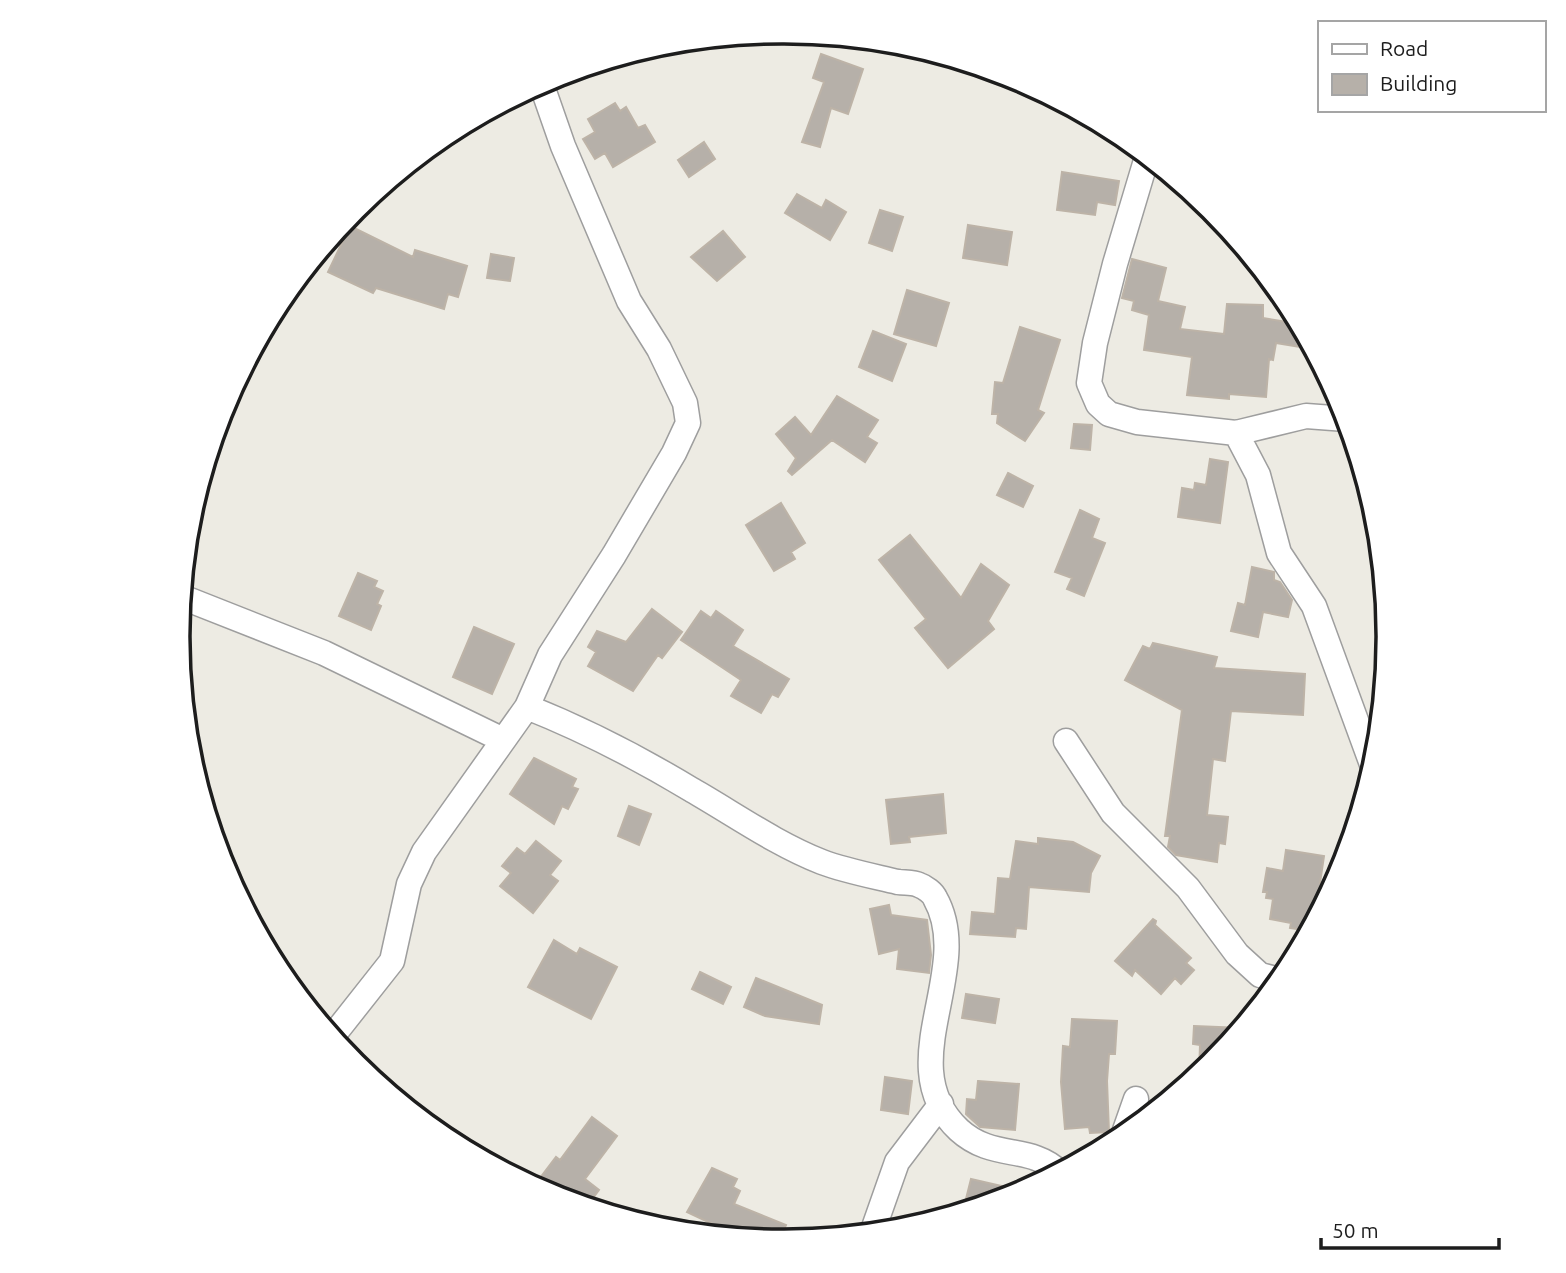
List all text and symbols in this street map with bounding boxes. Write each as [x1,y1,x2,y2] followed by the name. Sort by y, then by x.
[1318,21,1545,112] legend
[1380,36,1428,60] text: Road
[1380,71,1457,95] text: Building
[1321,1206,1500,1250] scale bar
[1332,1218,1379,1242] text: 50 m

